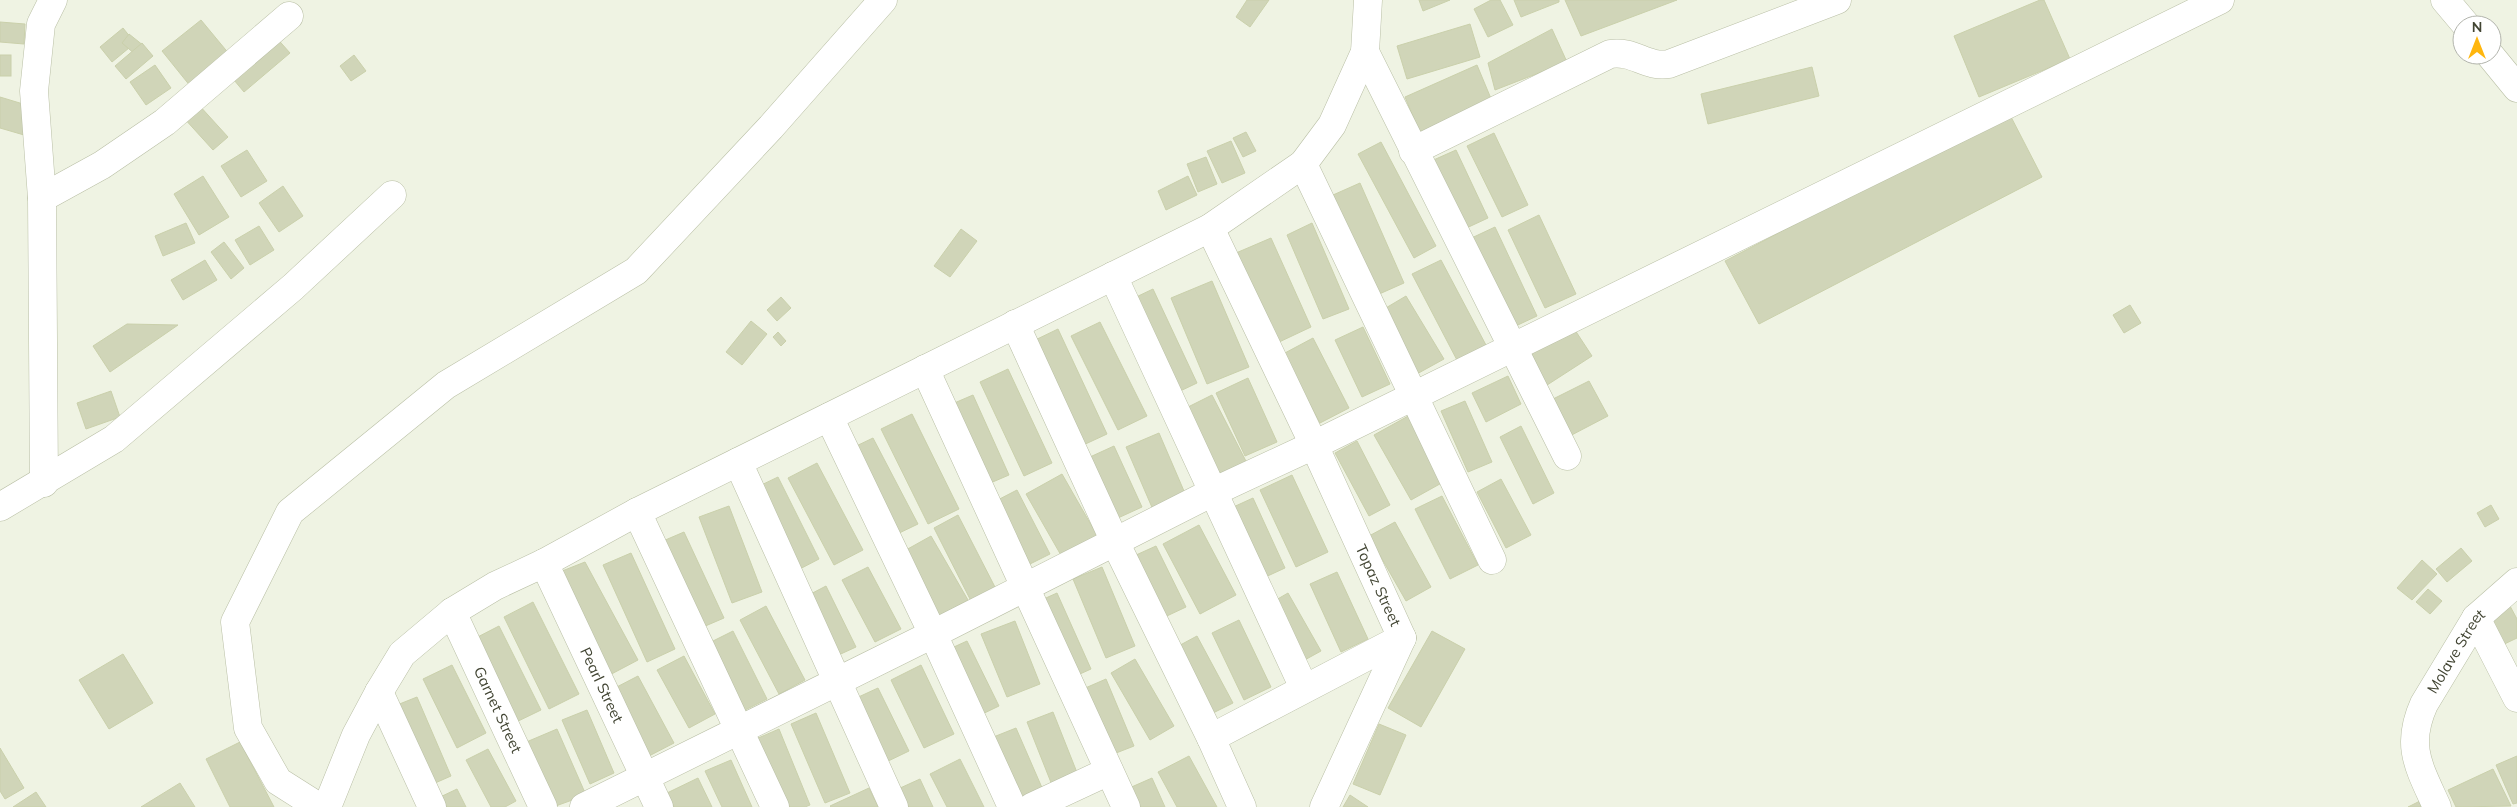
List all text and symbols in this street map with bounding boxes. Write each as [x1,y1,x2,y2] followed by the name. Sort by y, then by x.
[2452,15,2502,65] north arrow
[2472,18,2482,36] text: N
[1352,541,1405,629] street label: Topaz Street
[2423,605,2489,697] street label: Molave Street
[576,644,628,726] street label: Pearl Street
[470,663,526,756] street label: Garnet Street

